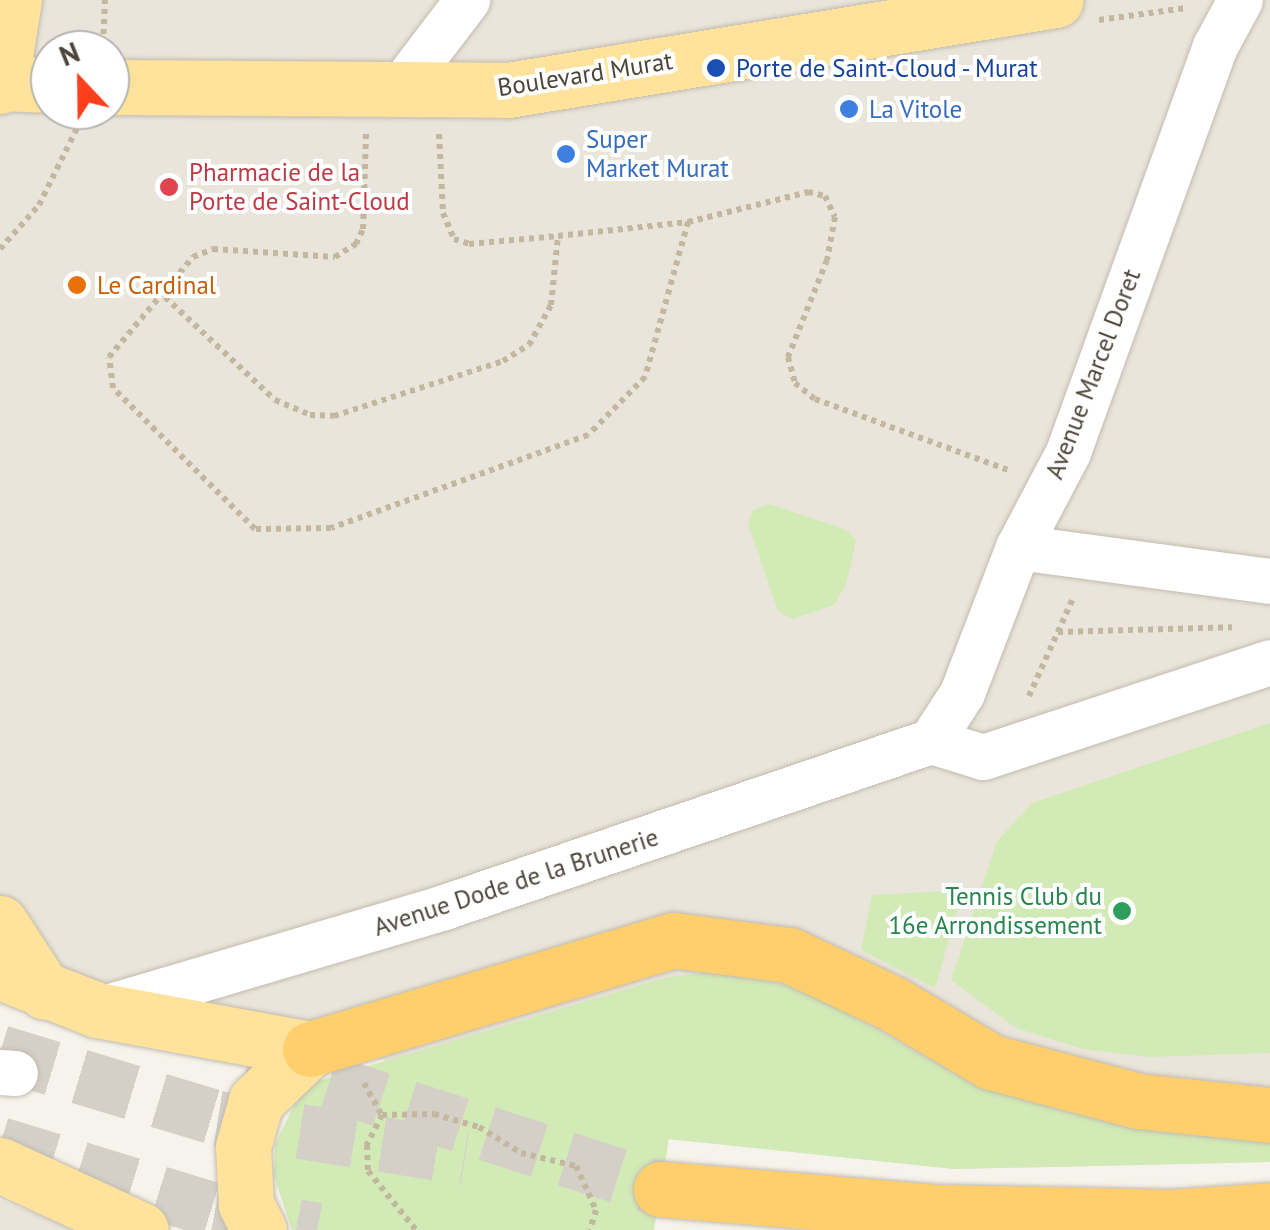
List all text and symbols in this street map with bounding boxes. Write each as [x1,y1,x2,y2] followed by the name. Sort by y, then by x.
[30,30,130,130] north arrow
[54,33,85,74] text: N
[495,45,675,103] street label: Boulevard Murat
[736,53,1042,83] place label: Porte de Saint-Cloud - Murat
[705,57,727,79] marker: Porte de Saint-Cloud - Murat
[869,94,963,124] place label: La Vitole
[838,98,860,120] marker: La Vitole
[586,125,729,184] place label: Super Market Murat
[555,143,577,165] marker: Super Market Murat
[189,158,410,217] place label: Pharmacie de la Porte de Saint-Cloud
[158,176,180,198] marker: Pharmacie de la Porte de Saint-Cloud
[1039,265,1147,483] street label: Avenue Marcel Doret
[97,270,216,300] place label: Le Cardinal
[66,274,88,296] marker: Le Cardinal
[370,822,662,942] street label: Avenue Dode de la Brunerie
[888,882,1102,941] place label: Tennis Club du 16e Arrondissement
[1111,900,1133,922] marker: Tennis Club du 16e Arrondissement

